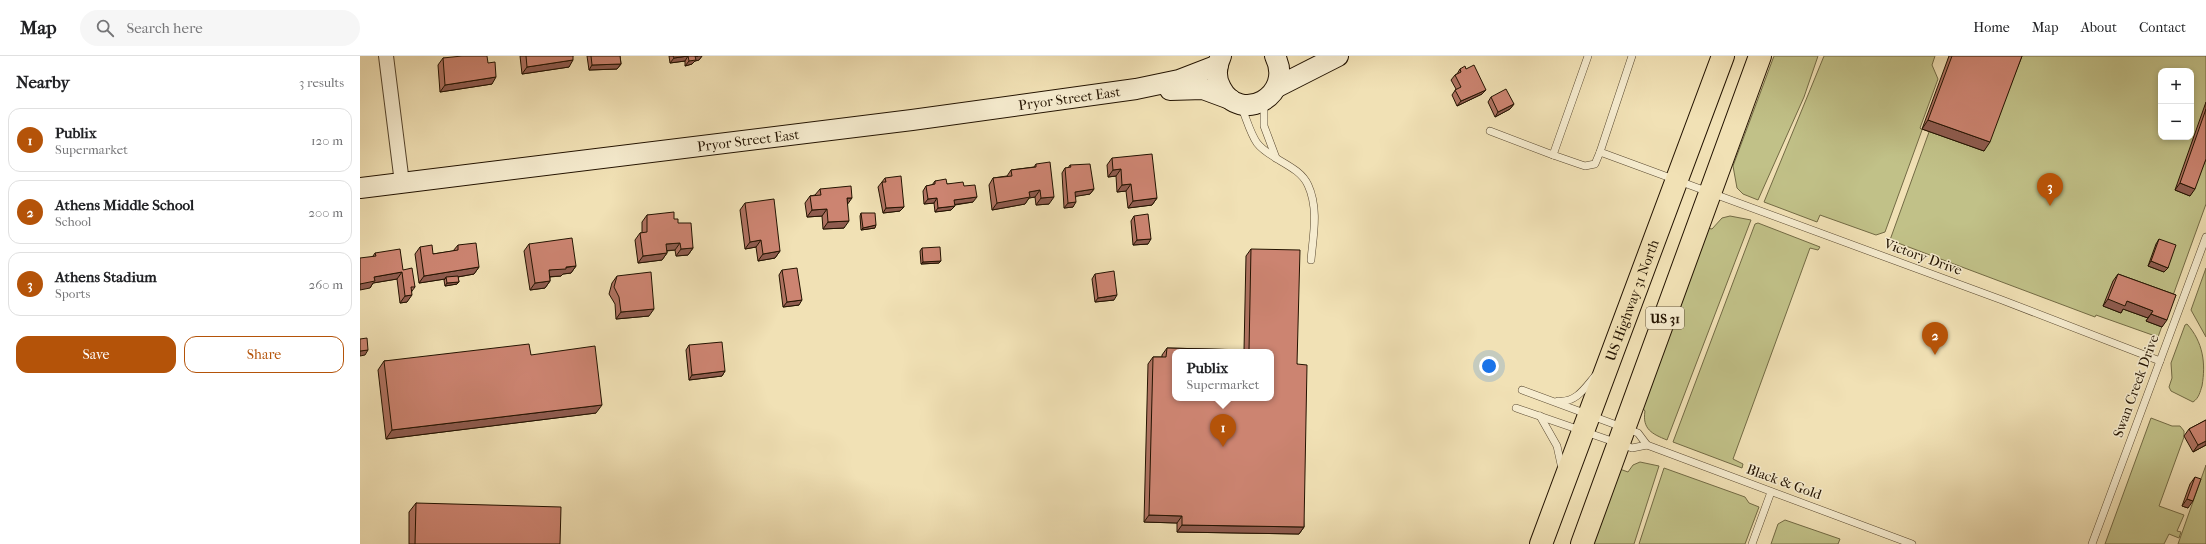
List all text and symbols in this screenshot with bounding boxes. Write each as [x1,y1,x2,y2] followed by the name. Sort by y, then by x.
[80,10,360,46] search box
[20,17,56,39] text: Map
[94,17,116,39] icon: search
[126,19,203,37] text: Search here
[1973,19,2010,36] text: Home
[2032,19,2059,36] text: Map
[2081,19,2117,36] text: About
[2139,19,2186,36] text: Contact
[2158,68,2194,140] map controls
[2158,68,2194,104] button: +
[16,72,70,92] text: Nearby
[299,75,344,90] text: 3 results
[1017,83,1121,114] street label: Pryor Street East
[2158,104,2194,140] button: −
[55,124,97,142] text: Publix
[696,125,800,155] street label: Pryor Street East
[28,133,32,148] text: 1
[311,133,343,148] text: 120 m
[55,142,128,157] text: Supermarket
[2037,173,2063,206] pin: 3
[55,196,194,214] text: Athens Middle School
[27,205,33,220] text: 2
[308,205,343,220] text: 200 m
[55,214,91,229] text: School
[1881,235,1964,279] street label: Victory Drive
[1601,237,1662,364] street label: US Highway 31 North
[55,268,157,286] text: Athens Stadium
[27,277,33,292] text: 3
[309,277,343,292] text: 260 m
[55,286,90,301] text: Sports
[1646,307,1684,329] road number: US 31
[1922,322,1948,355] pin: 2
[2109,332,2163,440] street label: Swan Creek Drive
[16,336,176,373] button: Save
[184,336,344,373] button: Share
[1172,349,1274,401] popup
[1479,356,1499,376] your location
[1187,359,1228,377] text: Publix
[1187,377,1259,392] text: Supermarket
[1210,414,1236,447] pin: 1
[1744,461,1824,504] street label: Black & Gold

